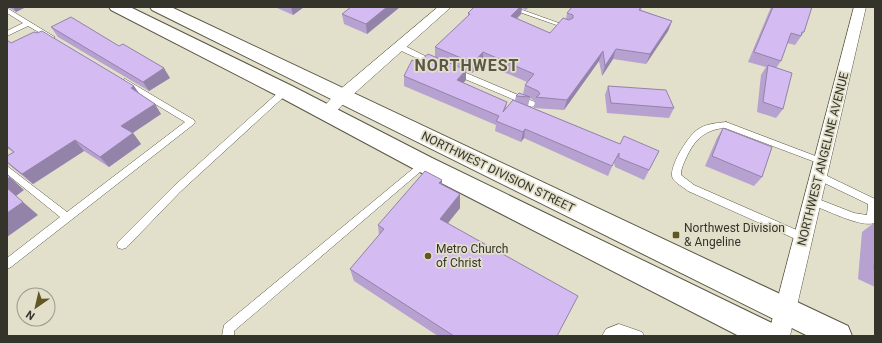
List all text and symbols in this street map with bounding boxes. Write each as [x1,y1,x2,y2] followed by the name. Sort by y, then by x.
[414,56,520,75] district label: NORTHWEST
[795,71,851,247] street label: NORTHWEST ANGELINE AVENUE
[419,129,577,215] street label: NORTHWEST DIVISION STREET
[684,221,785,249] place label: Northwest Division & Angeline
[671,230,681,240] marker: Northwest Division & Angeline
[436,242,508,270] place label: Metro Church of Christ
[423,251,433,261] marker: Metro Church of Christ
[16,287,56,327] north arrow
[24,307,38,322] text: N

